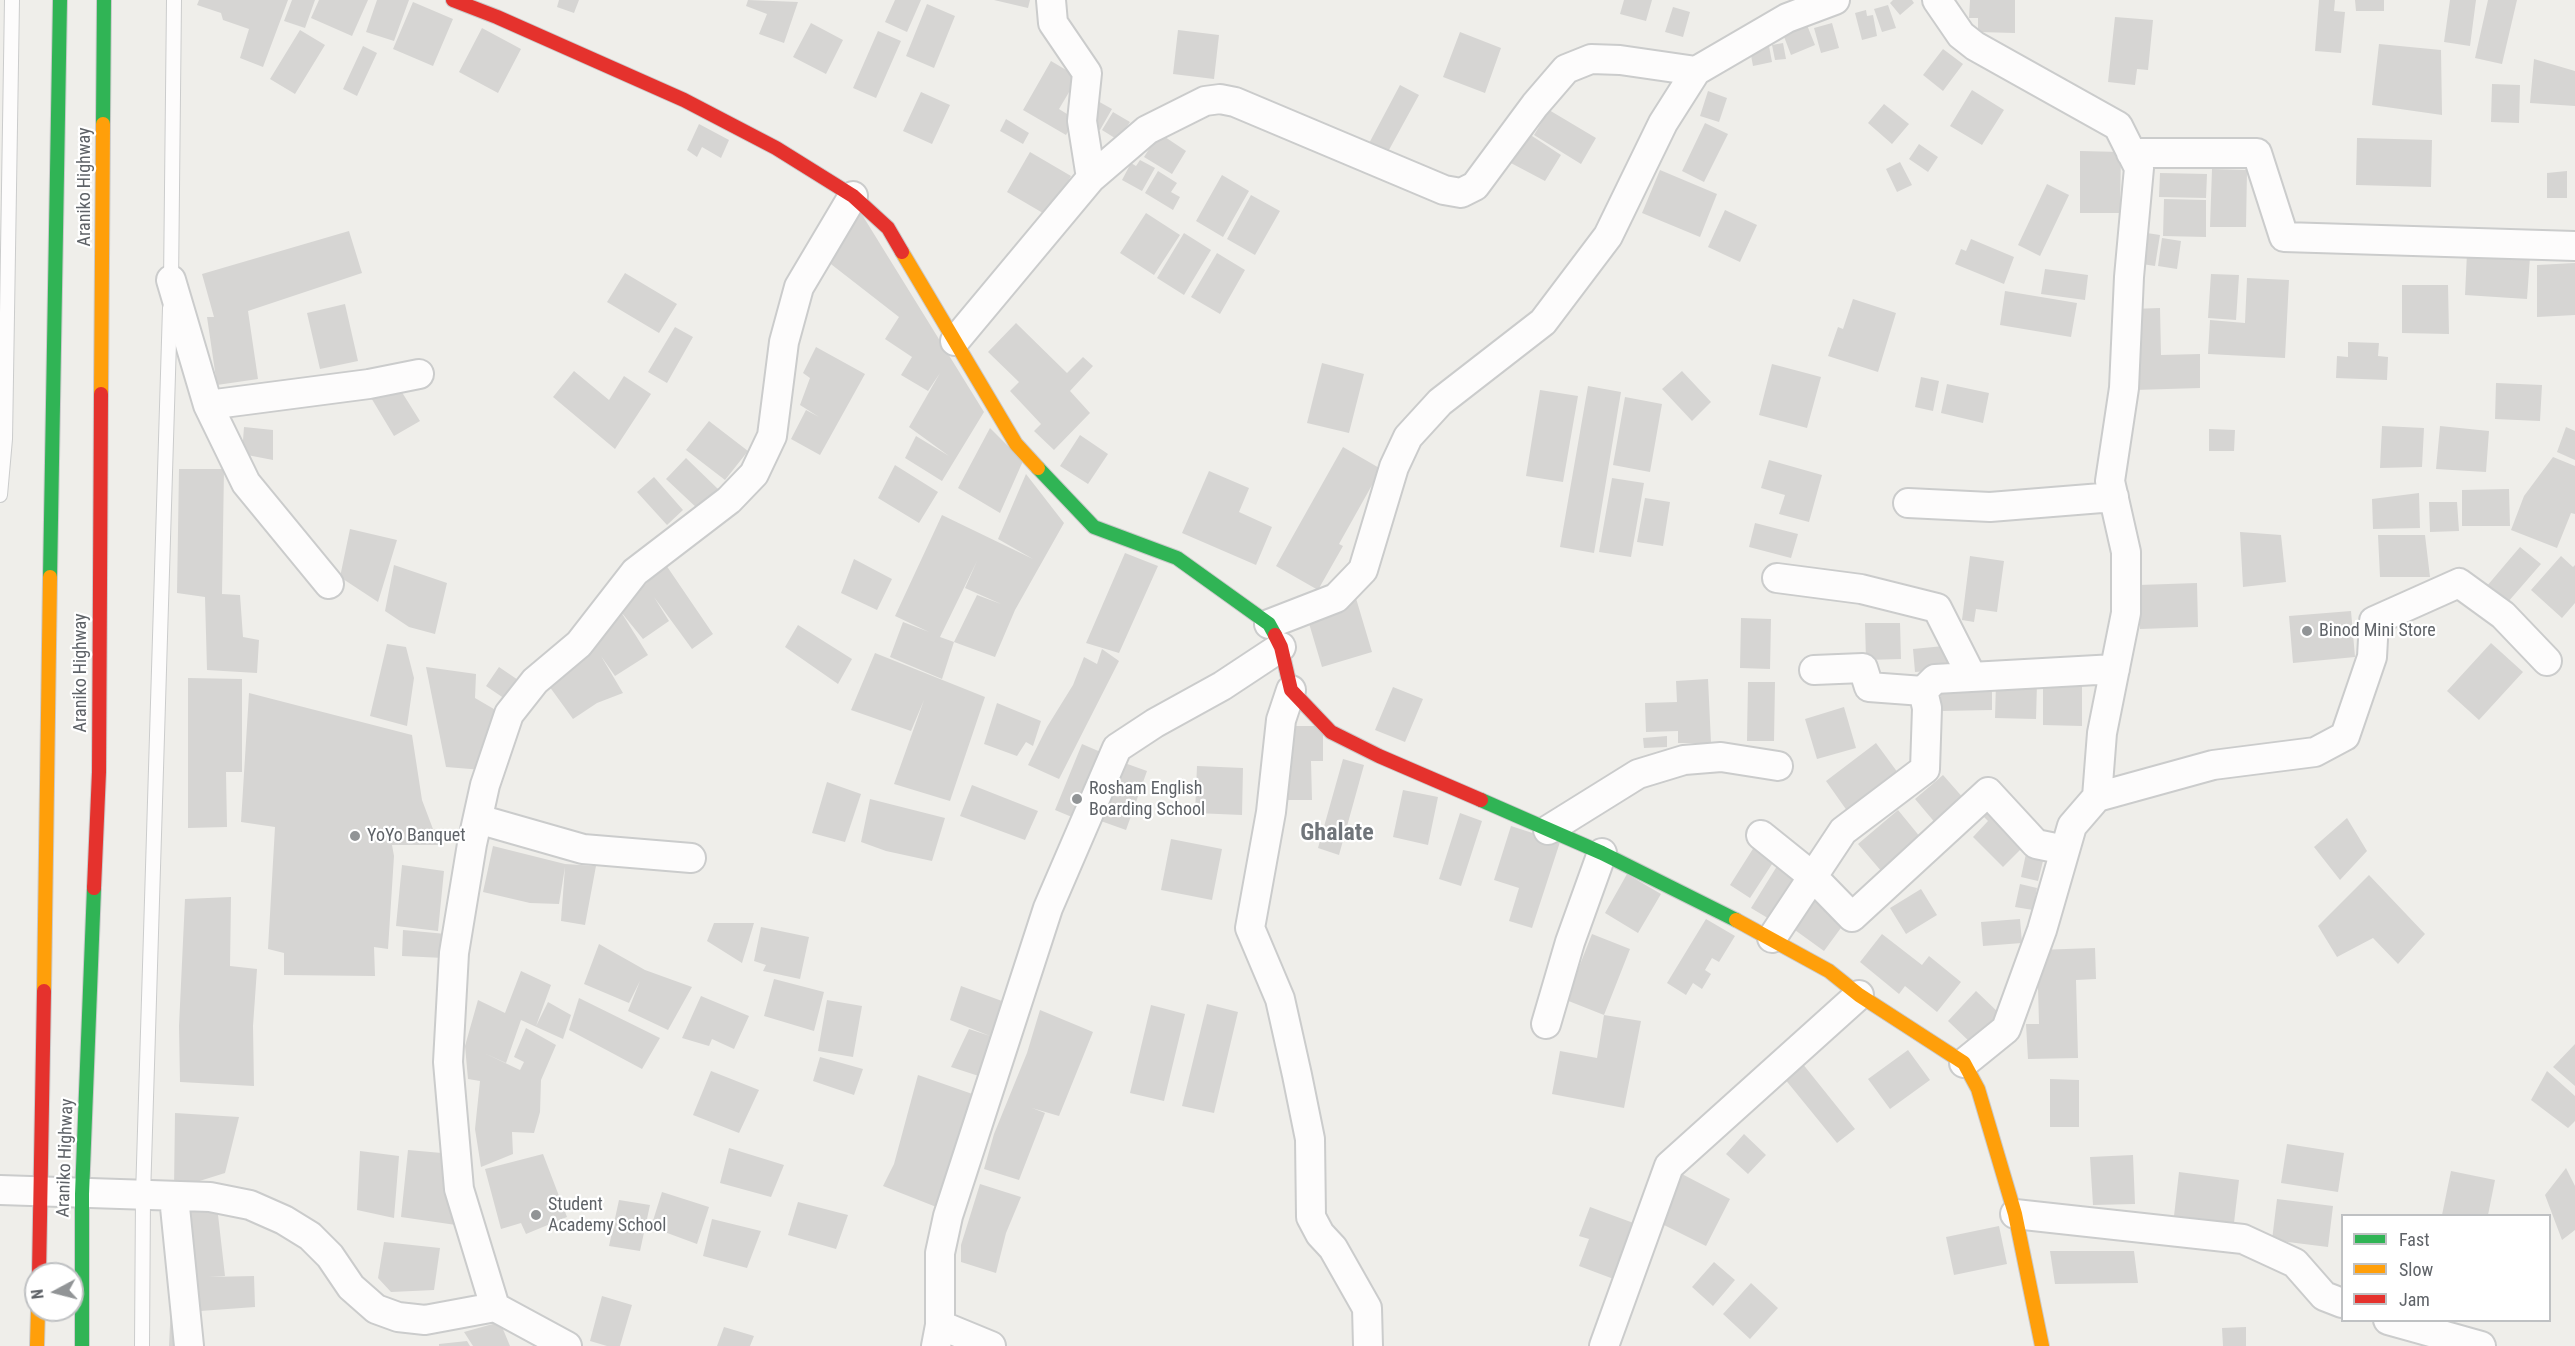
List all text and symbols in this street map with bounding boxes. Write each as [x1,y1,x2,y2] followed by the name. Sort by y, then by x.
[74,128,96,246] street label: Araniko Highway
[70,614,92,732] street label: Araniko Highway
[2319,620,2436,642] place label: Binod Mini Store
[2300,624,2314,638] marker: Binod Mini Store
[1089,778,1205,820] place label: Rosham English Boarding School
[1070,792,1084,806] marker: Rosham English Boarding School
[1300,820,1374,848] district label: Ghalate
[367,825,466,847] place label: YoYo Banquet
[348,829,362,843] marker: YoYo Banquet
[53,1098,79,1218] street label: Araniko Highway
[548,1194,666,1236] place label: Student Academy School
[529,1208,543,1222] marker: Student Academy School
[2341,1214,2551,1322] legend
[2399,1229,2430,1250] text: Fast
[2399,1259,2433,1280] text: Slow
[24,1262,84,1322] north arrow
[28,1288,48,1300] text: N
[2399,1289,2430,1310] text: Jam

